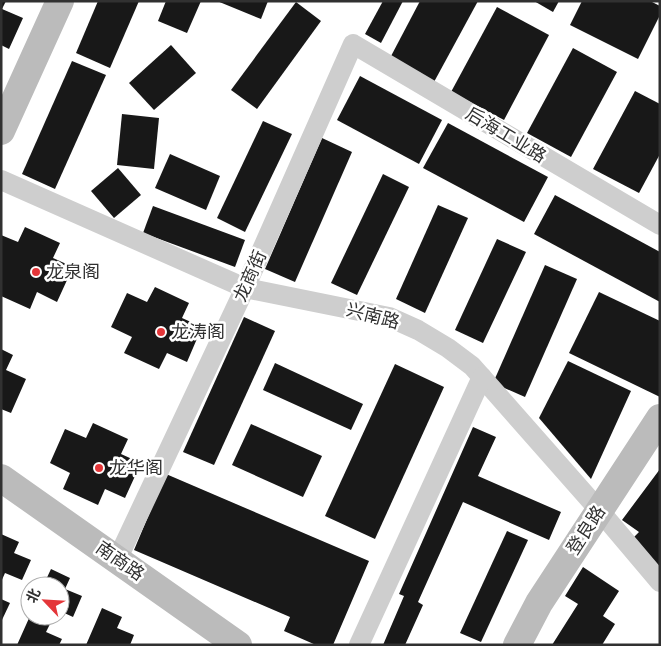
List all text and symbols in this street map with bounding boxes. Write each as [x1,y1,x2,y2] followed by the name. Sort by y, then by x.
[462,102,550,168] street label: 后海工业路
[229,247,271,305] street label: 龙商街
[46,261,100,283] place label: 龙泉阁
[30,266,42,278] marker: 龙泉阁
[344,298,402,334] street label: 兴南路
[171,321,225,343] place label: 龙涛阁
[155,326,167,338] marker: 龙涛阁
[109,457,163,479] place label: 龙华阁
[93,462,105,474] marker: 龙华阁
[562,501,610,559] street label: 登良路
[92,537,148,585] street label: 南商路
[20,576,70,626] north arrow
[22,585,44,606] text: 北

